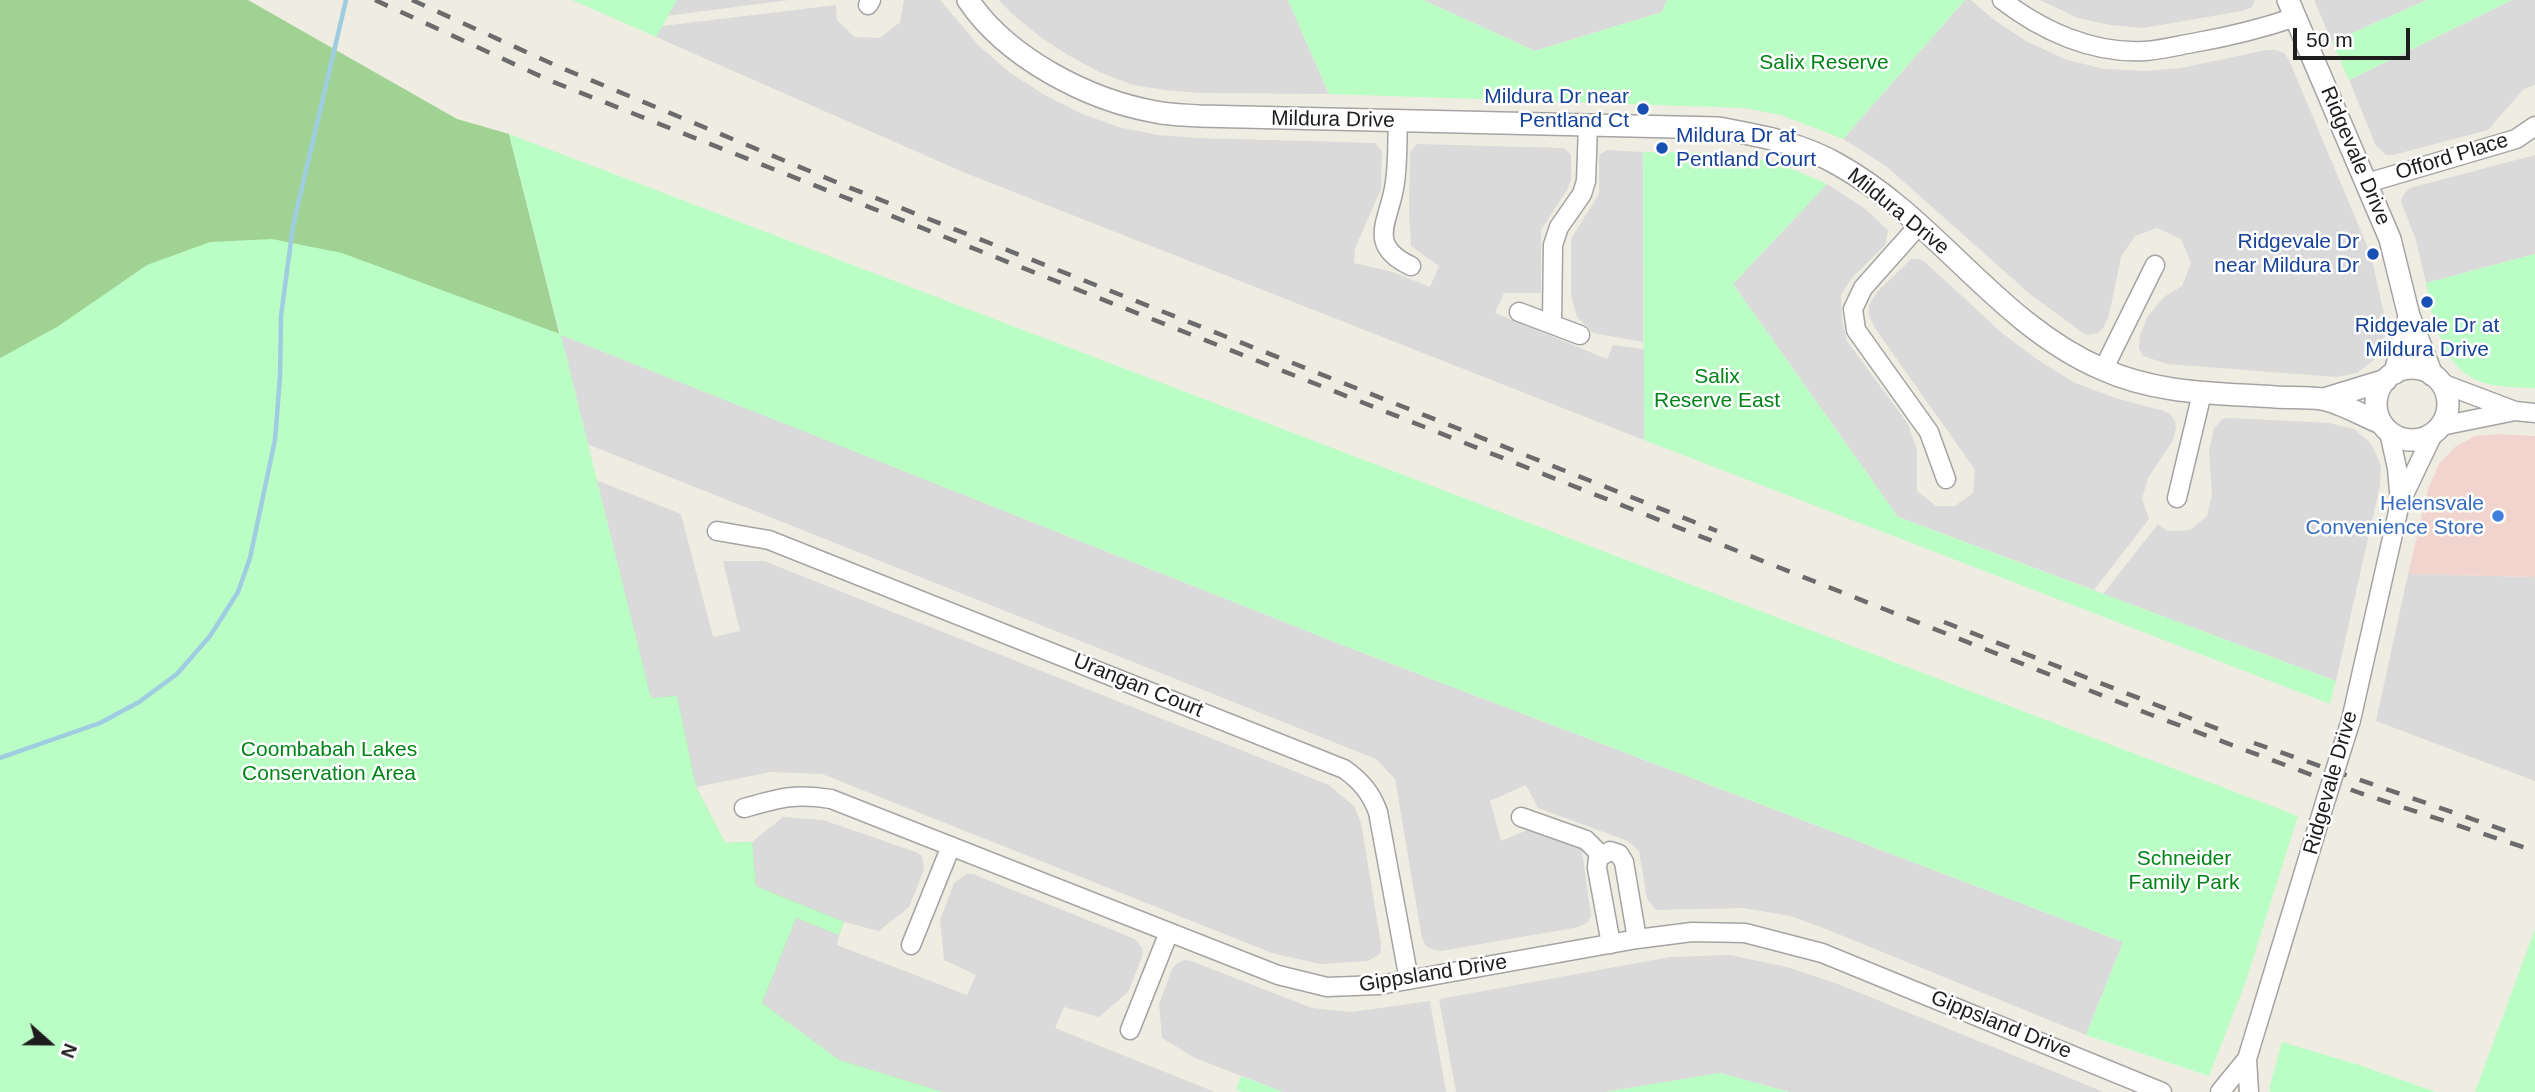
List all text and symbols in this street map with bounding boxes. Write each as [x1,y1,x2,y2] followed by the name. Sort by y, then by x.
[2297,14,2414,58] scale bar
[2306,28,2353,51] text: 50 m
[1759,50,1889,76] park label: Salix Reserve
[2314,83,2396,229] street label: Ridgevale Drive
[1484,84,1629,134] place label: Mildura Dr near Pentland Ct
[1635,101,1651,117] marker: Mildura Dr near Pentland Ct
[1271,106,1395,134] street label: Mildura Drive
[1676,123,1816,173] place label: Mildura Dr at Pentland Court
[2393,128,2511,186] street label: Offord Place
[1654,140,1670,156] marker: Mildura Dr at Pentland Court
[1842,163,1954,261] street label: Mildura Drive
[2214,229,2359,279] place label: Ridgevale Dr near Mildura Dr
[2365,246,2381,262] marker: Ridgevale Dr near Mildura Dr
[2419,294,2435,310] marker: Ridgevale Dr at Mildura Drive
[2355,313,2499,363] place label: Ridgevale Dr at Mildura Drive
[1654,364,1780,414] park label: Salix Reserve East
[2305,491,2484,541] place label: Helensvale Convenience Store
[2490,508,2506,524] marker: Helensvale Convenience Store
[1069,649,1207,723] street label: Urangan Court
[2298,708,2364,858] street label: Ridgevale Drive
[241,737,417,787] park label: Coombabah Lakes Conservation Area
[2129,846,2239,896] park label: Schneider Family Park
[1357,950,1509,998] street label: Gippsland Drive
[1927,985,2075,1065] street label: Gippsland Drive
[14,1008,84,1078] north arrow
[57,1041,81,1061] text: N

